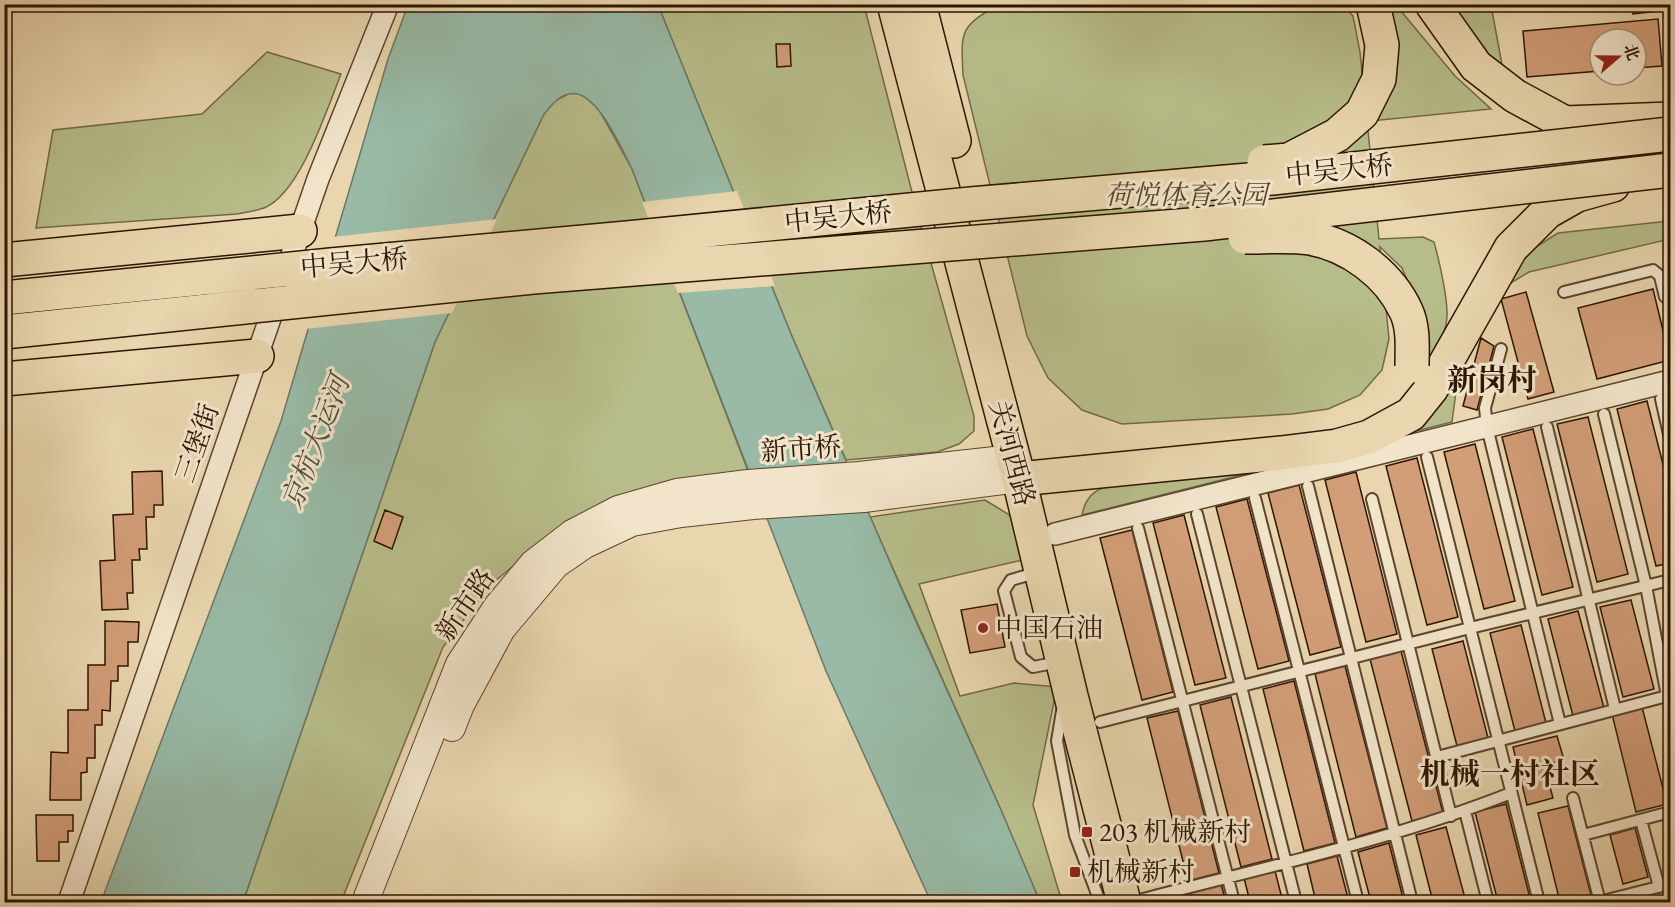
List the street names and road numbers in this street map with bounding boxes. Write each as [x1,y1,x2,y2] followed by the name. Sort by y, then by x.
[1283,146,1394,193] street label: 中吴大桥
[782,193,893,240] street label: 中吴大桥
[299,240,409,285] street label: 中吴大桥
[982,396,1043,510] street label: 关河西路
[167,399,226,487] street label: 三堡街
[759,428,843,469] street label: 新市桥
[427,561,502,648] street label: 新市路

